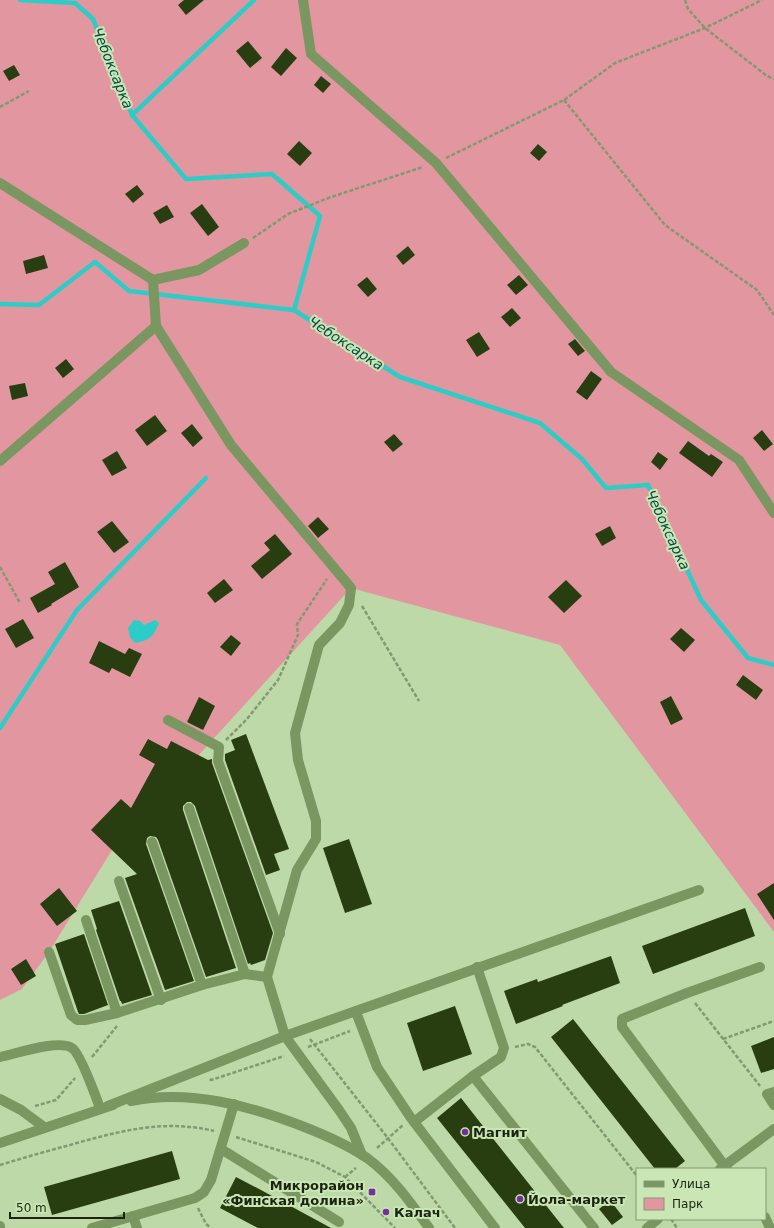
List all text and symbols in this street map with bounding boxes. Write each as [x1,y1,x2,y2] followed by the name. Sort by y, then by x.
[89,25,137,111] water label: Чебоксарка
[306,313,386,373] water label: Чебоксарка
[643,488,693,572] water label: Чебоксарка
[473,1125,528,1140] place label: Магнит
[460,1127,470,1137] marker: Магнит
[636,1168,766,1220] legend
[672,1177,710,1191] text: Улица
[222,1178,364,1208] place label: Микрорайон «Финская долина»
[367,1187,377,1197] marker: Микрорайон «Финская долина»
[528,1192,626,1207] place label: Йола-маркет
[10,1194,124,1220] scale bar
[515,1194,525,1204] marker: Йола-маркет
[672,1197,703,1211] text: Парк
[16,1201,47,1215] text: 50 m
[394,1205,441,1220] place label: Калач
[381,1207,391,1217] marker: Калач

